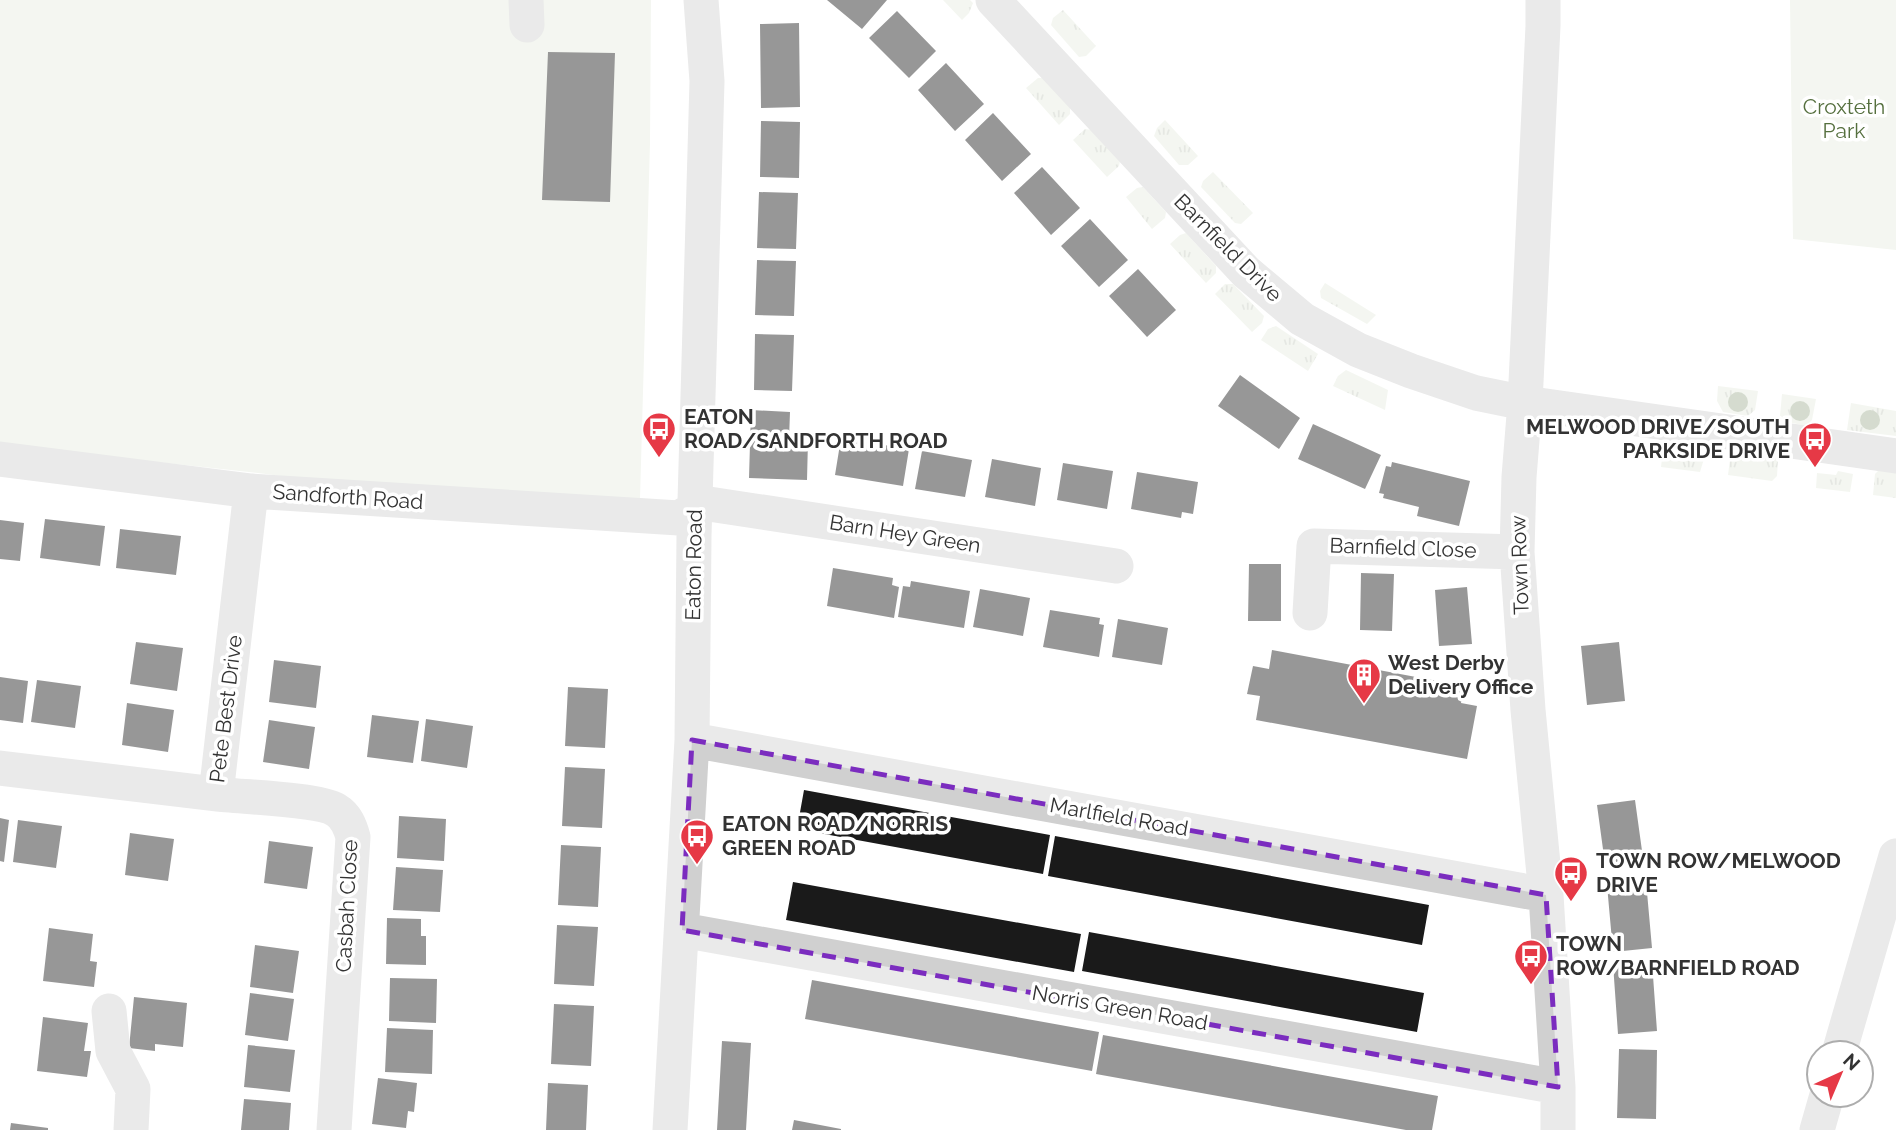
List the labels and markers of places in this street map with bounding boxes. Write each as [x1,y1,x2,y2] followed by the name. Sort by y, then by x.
[684,404,947,453] place label: EATON ROAD/SANDFORTH ROAD
[640,410,678,459] bus stop icon: EATON ROAD/SANDFORTH ROAD
[1526,414,1790,463] place label: MELWOOD DRIVE/SOUTH PARKSIDE DRIVE
[1796,420,1834,469] bus stop icon: MELWOOD DRIVE/SOUTH PARKSIDE DRIVE
[1388,650,1534,699] place label: West Derby Delivery Office
[1345,656,1383,705] building icon: West Derby Delivery Office
[722,811,948,860] place label: EATON ROAD/NORRIS GREEN ROAD
[678,817,716,866] bus stop icon: EATON ROAD/NORRIS GREEN ROAD
[1596,848,1841,897] place label: TOWN ROW/MELWOOD DRIVE
[1552,854,1590,903] bus stop icon: TOWN ROW/MELWOOD DRIVE
[1556,931,1800,980] place label: TOWN ROW/BARNFIELD ROAD
[1512,937,1550,986] bus stop icon: TOWN ROW/BARNFIELD ROAD

